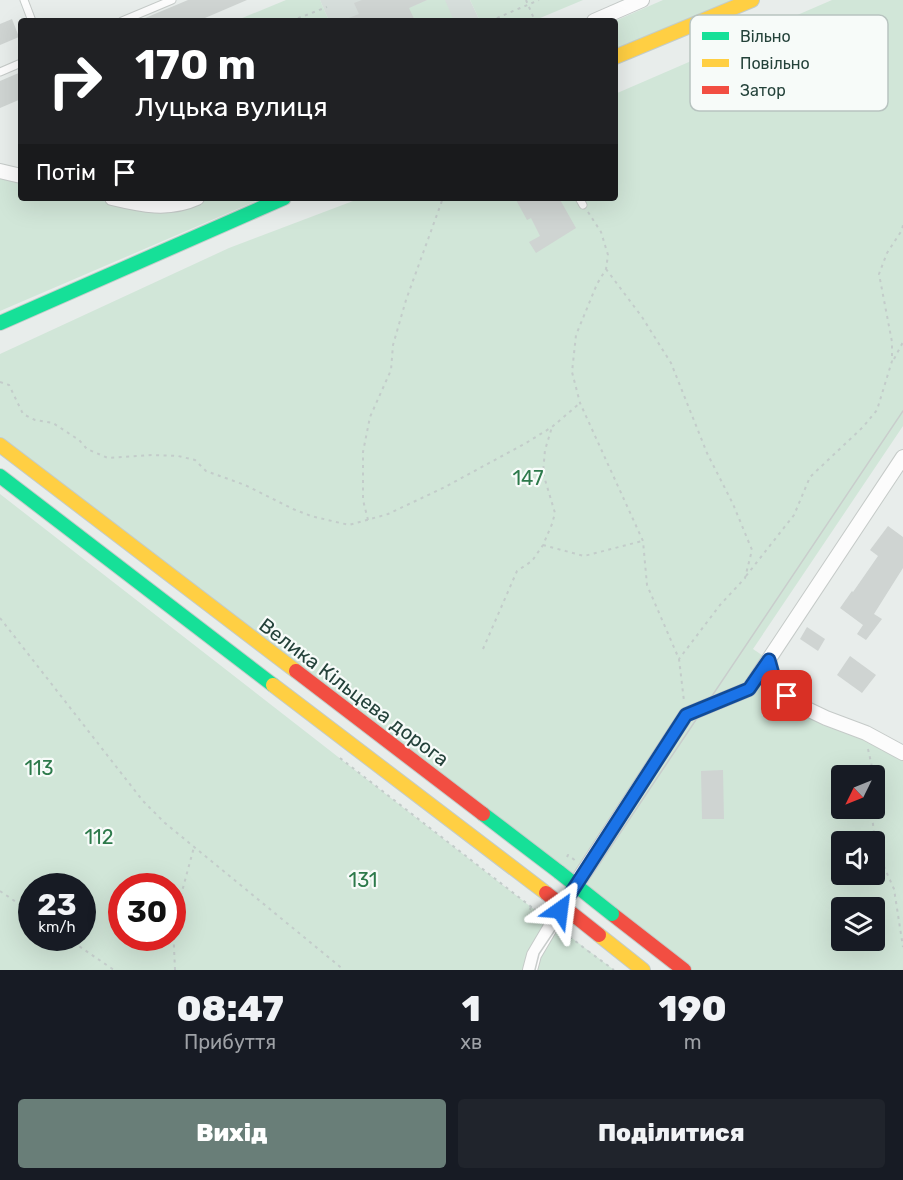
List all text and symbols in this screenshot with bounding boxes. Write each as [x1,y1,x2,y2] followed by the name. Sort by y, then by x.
[690,15,888,111] legend
[740,27,791,46] text: Вільно
[135,40,256,90] text: 170 m
[36,42,114,120] icon: right
[740,54,810,73] text: Повільно
[740,81,786,100] text: Затор
[135,91,328,123] text: Луцька вулиця
[108,156,141,189] icon: arrive
[36,159,96,186] text: Потім
[513,466,543,490] park label: 147
[254,613,454,771] street label: Велика Кільцева дорога
[761,670,812,721] pin
[770,679,803,712] icon: arrive
[24,756,54,780] park label: 113
[831,765,885,819] north arrow
[831,765,885,951] map controls
[85,825,113,849] park label: 112
[831,831,885,885] button: sound
[349,868,377,892] park label: 131
[108,873,186,951] speed limit sign: 30
[528,878,592,942] position arrow
[37,887,77,923] text: 23
[831,897,885,951] button: layers
[38,918,76,936] text: km/h
[176,987,284,1030] text: 08:47
[462,987,481,1030] text: 1
[659,987,727,1030] text: 190
[184,1030,276,1054] text: Прибуття
[460,1030,482,1054] text: хв
[684,1030,701,1054] text: m
[18,1099,446,1168] button: Вихід
[458,1099,885,1168] button: Поділитися

